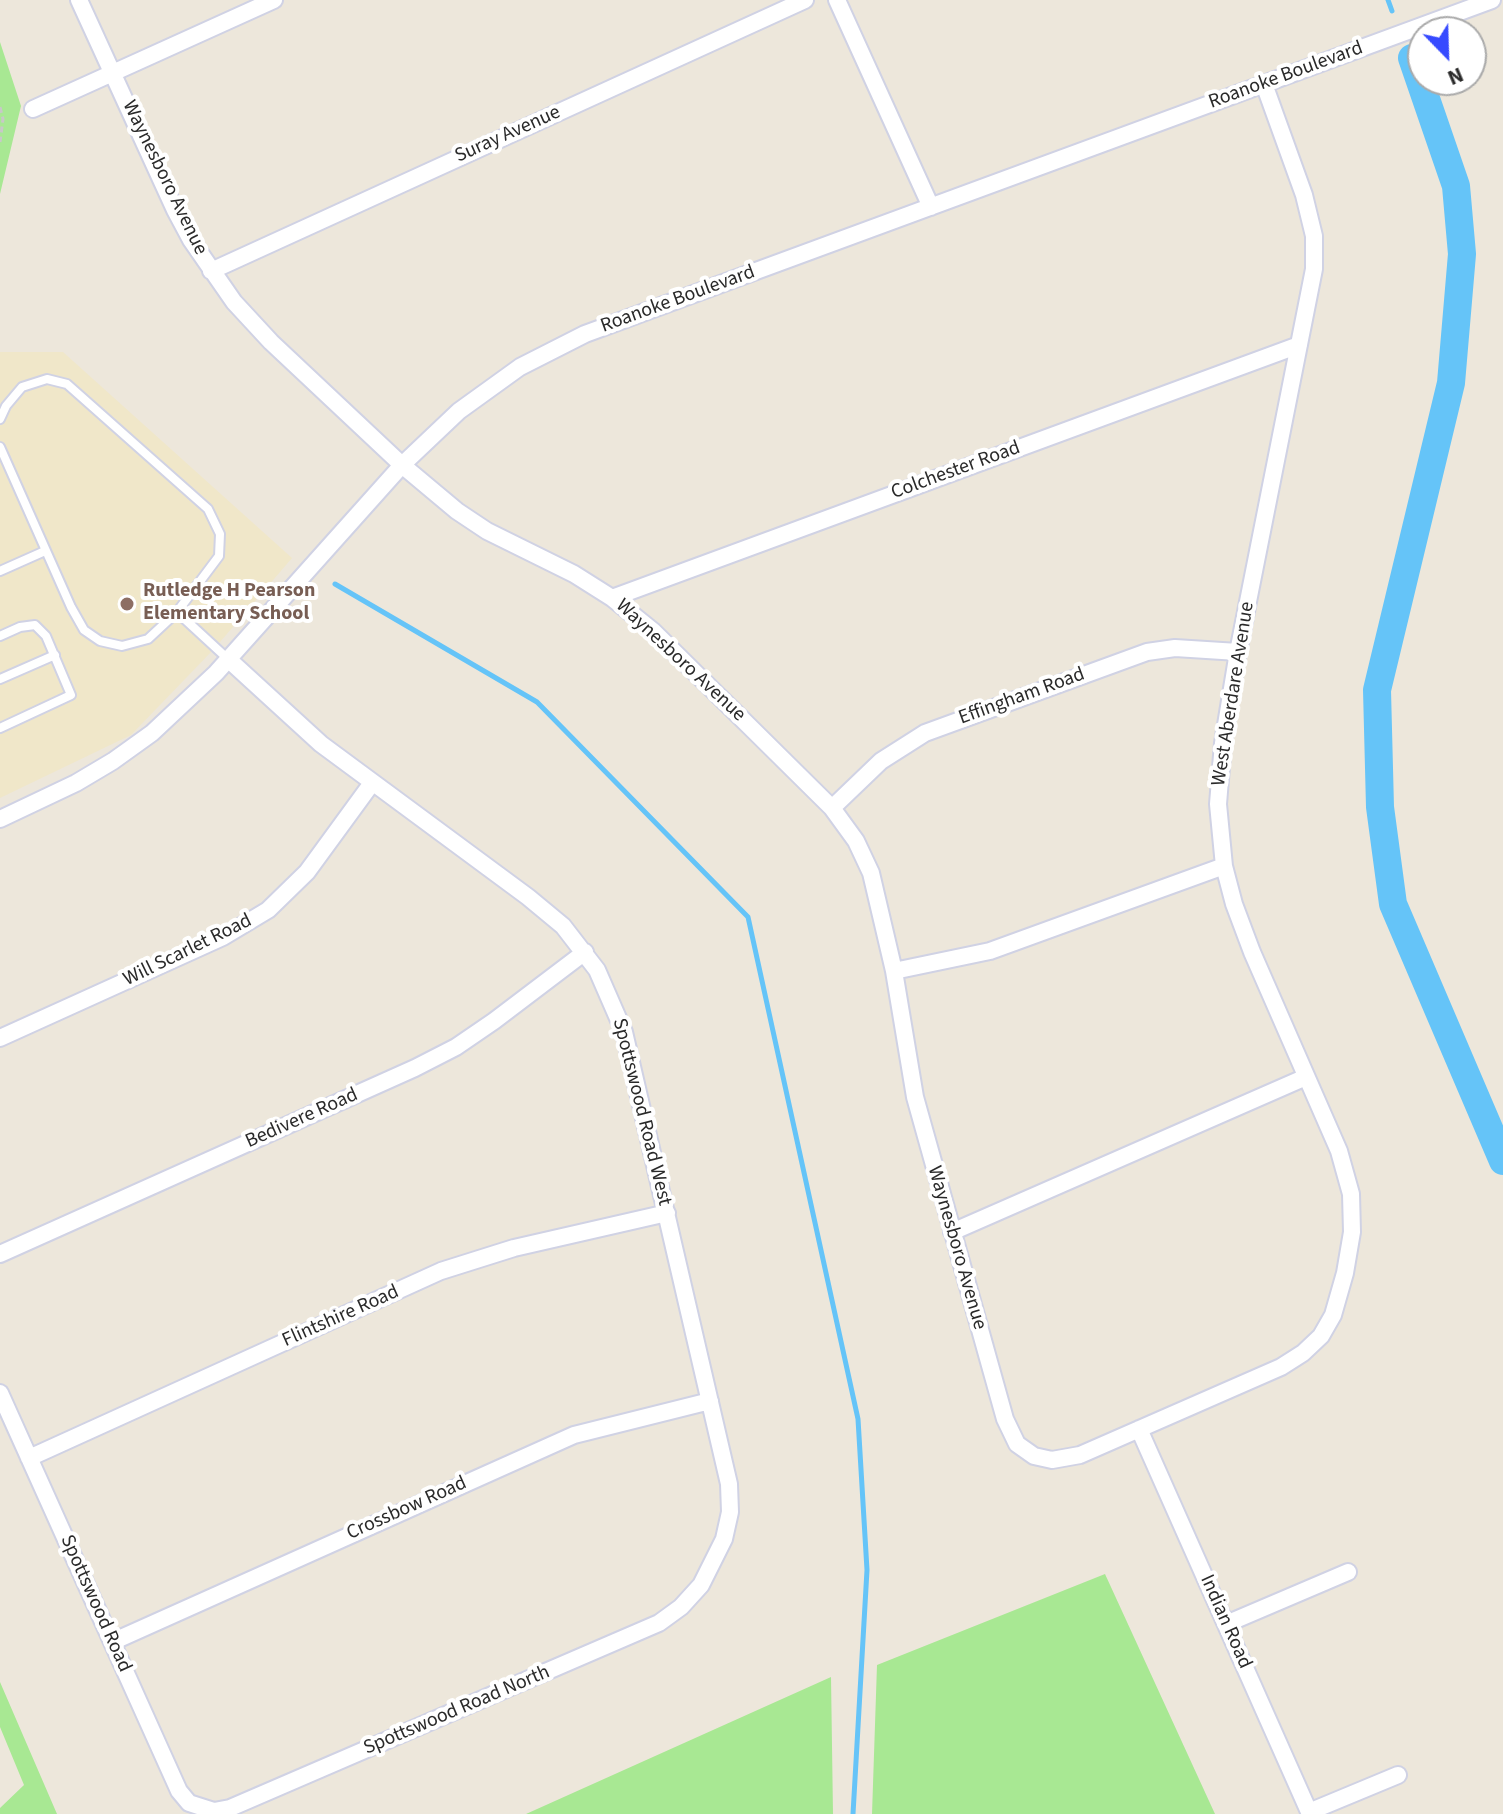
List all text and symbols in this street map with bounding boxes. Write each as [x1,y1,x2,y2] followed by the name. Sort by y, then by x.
[1407,16,1487,96] north arrow
[1206,37,1366,115] street label: Roanoke Boulevard
[1443,59,1469,94] text: N
[116,97,212,259] street label: Waynesboro Avenue
[451,101,565,169] street label: Suray Avenue
[598,261,758,339] street label: Roanoke Boulevard
[888,437,1024,505] street label: Colchester Road
[143,580,315,627] place label: Rutledge H Pearson Elementary School
[118,595,136,613] marker: Rutledge H Pearson Elementary School
[610,595,750,727] street label: Waynesboro Avenue
[1208,600,1260,788] street label: West Aberdare Avenue
[956,663,1088,731] street label: Effingham Road
[120,910,256,992] street label: Will Scarlet Road
[606,1016,676,1208] street label: Spottswood Road West
[242,1084,362,1154] street label: Bedivere Road
[921,1163,991,1333] street label: Waynesboro Avenue
[279,1281,403,1353] street label: Flintshire Road
[343,1472,471,1546] street label: Crossbow Road
[54,1532,136,1676] street label: Spottswood Road
[1194,1571,1256,1673] street label: Indian Road
[360,1661,554,1761] street label: Spottswood Road North

